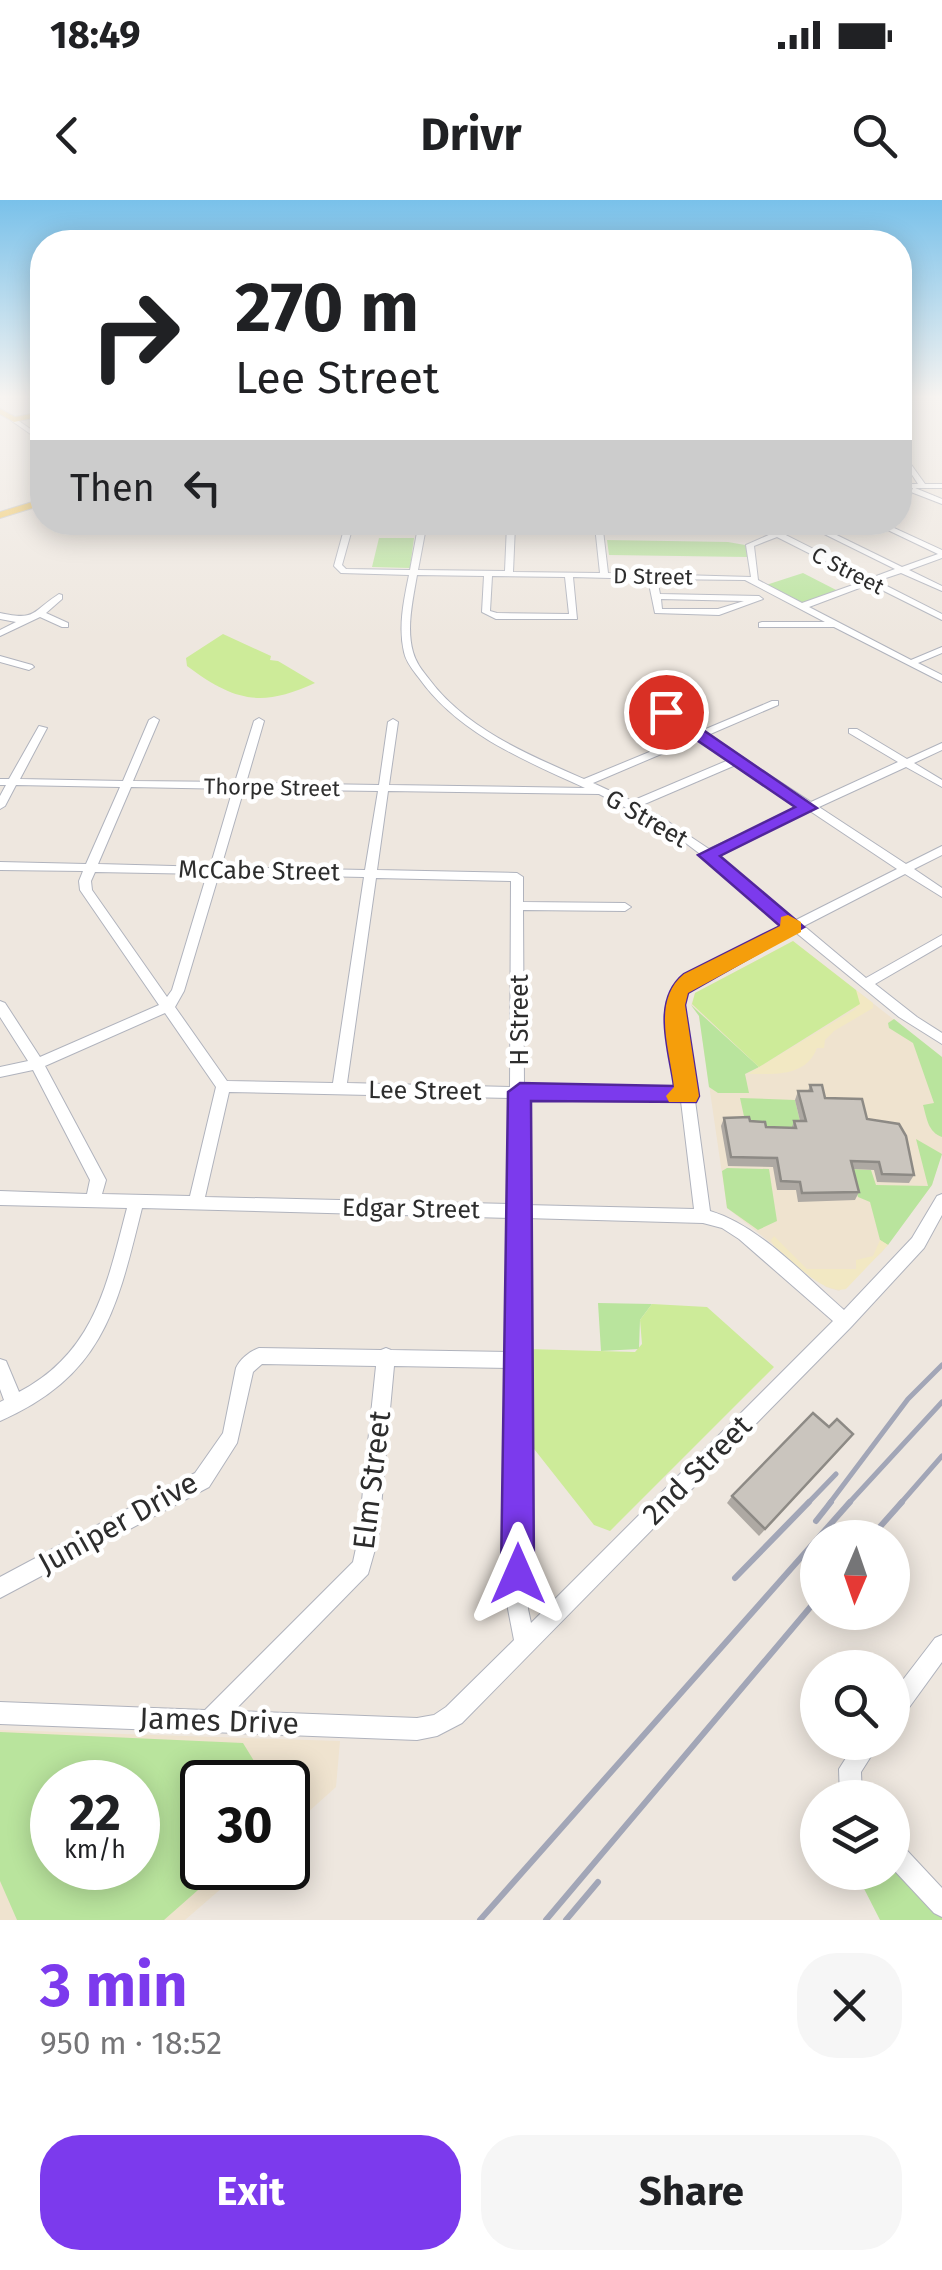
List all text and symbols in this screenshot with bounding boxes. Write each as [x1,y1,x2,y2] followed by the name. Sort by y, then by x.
[50,12,141,58] text: 18:49
[40,108,95,163] icon: back
[420,108,522,162] text: Drivr
[847,108,902,163] icon: search
[235,266,419,350] text: 270 m
[70,270,200,400] icon: right
[235,351,439,405] text: Lee Street
[175,460,230,515] icon: left
[70,465,155,511] text: Then
[807,541,889,600] street label: C Street
[613,562,693,591] street label: D Street
[624,670,709,755] pin
[639,685,694,740] icon: arrive
[204,773,340,802] street label: Thorpe Street
[600,783,694,855] street label: G Street
[178,855,341,887] street label: McCabe Street
[505,973,535,1066] street label: H Street
[368,1075,483,1107] street label: Lee Street
[342,1193,481,1225] street label: Edgar Street
[346,1408,398,1552] street label: Elm Street
[635,1408,759,1532] street label: 2nd Street
[32,1464,204,1582] street label: Juniper Drive
[800,1520,910,1630] north arrow
[800,1520,910,1890] map controls
[466,1522,570,1626] position arrow
[800,1650,910,1760] button: search
[138,1700,300,1742] street label: James Drive
[180,1760,310,1890] speed limit sign: 30
[800,1780,910,1890] button: layers
[69,1783,121,1843] text: 22
[64,1835,126,1865] text: km/h
[40,1950,188,2022] text: 3 min
[797,1953,902,2058] button: close
[40,2024,222,2062] text: 950 m · 18:52
[40,2135,461,2250] button: Exit
[481,2135,902,2250] button: Share

